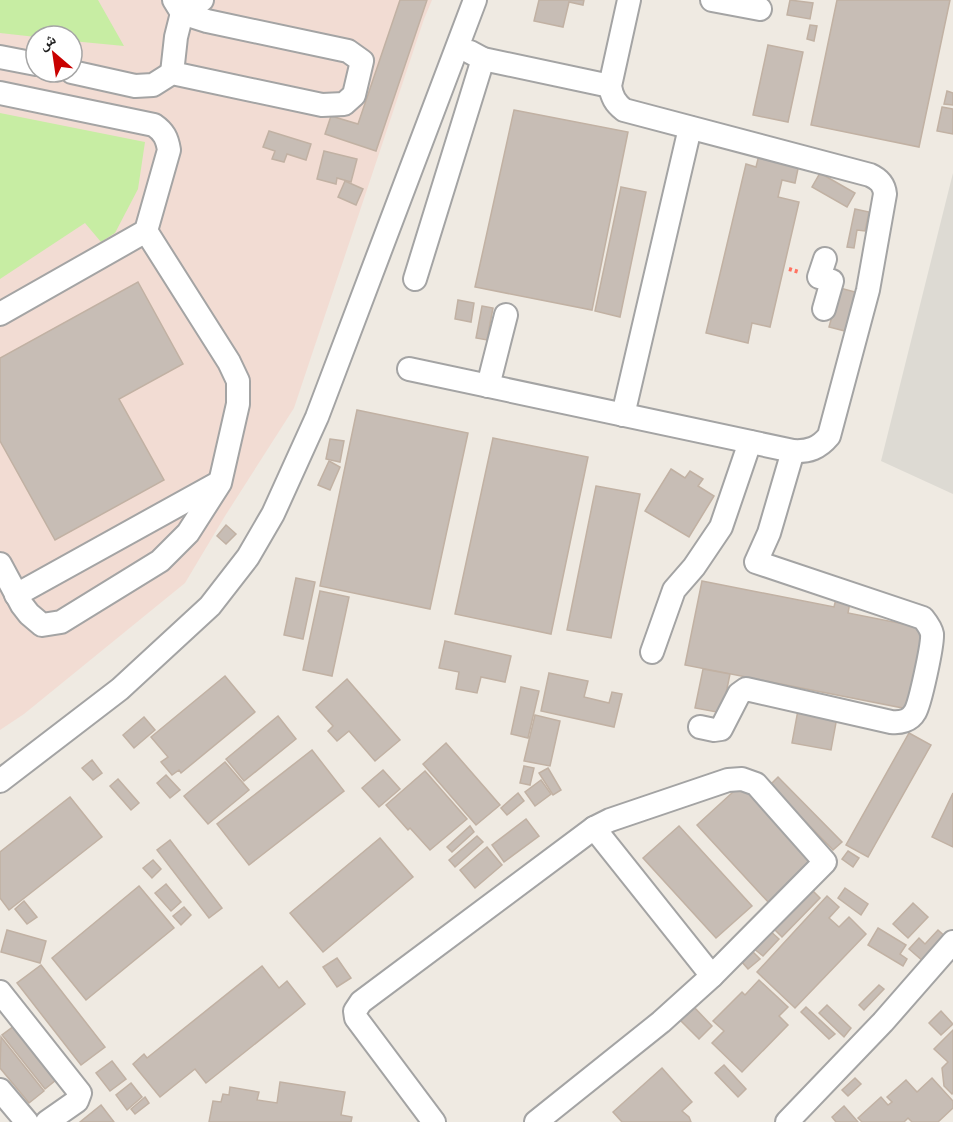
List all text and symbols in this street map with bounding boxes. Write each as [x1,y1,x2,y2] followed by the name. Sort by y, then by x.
[24,24,84,84] north arrow
[34,28,59,54] text: ش

